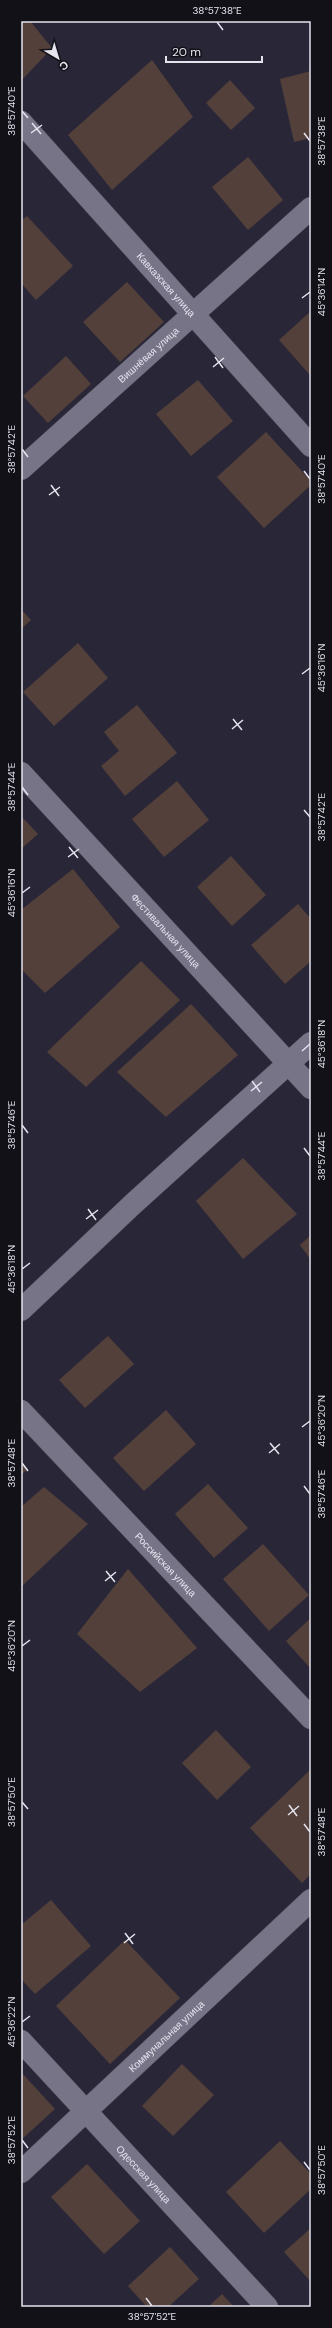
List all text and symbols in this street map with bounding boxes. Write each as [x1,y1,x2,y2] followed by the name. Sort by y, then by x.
[192,4,242,17] text: 38°57'38"E
[38,38,78,78] north arrow
[166,38,262,64] scale bar
[172,44,201,60] text: 20 m
[57,58,72,74] text: С
[5,86,18,136] text: 38°57'40"E
[315,116,328,166] text: 38°57'38"E
[134,250,199,320] street label: Кавказская улица
[315,268,328,316] text: 45°36'14"N
[115,324,182,386] street label: Вишнёвая улица
[5,424,18,473] text: 38°57'42"E
[315,454,328,504] text: 38°57'40"E
[315,644,328,692] text: 45°36'16"N
[5,762,18,811] text: 38°57'44"E
[315,792,328,841] text: 38°57'42"E
[5,869,18,917] text: 45°36'16"N
[128,891,203,971] street label: Фестивальная улица
[315,1020,328,1068] text: 45°36'18"N
[5,1100,18,1149] text: 38°57'46"E
[315,1131,328,1180] text: 38°57'44"E
[5,1245,18,1293] text: 45°36'18"N
[315,1395,328,1447] text: 45°36'20"N
[5,1438,18,1487] text: 38°57'48"E
[315,1469,328,1518] text: 38°57'46"E
[132,1530,199,1600] street label: Российская улица
[5,1620,18,1672] text: 45°36'20"N
[5,1777,18,1827] text: 38°57'50"E
[315,1807,328,1856] text: 38°57'48"E
[5,1997,18,2047] text: 45°36'22"N
[126,1997,207,2075] street label: Коммунальная улица
[5,2115,18,2164] text: 38°57'52"E
[113,2142,174,2206] street label: Одесская улица
[315,2145,328,2195] text: 38°57'50"E
[128,2310,177,2323] text: 38°57'52"E

